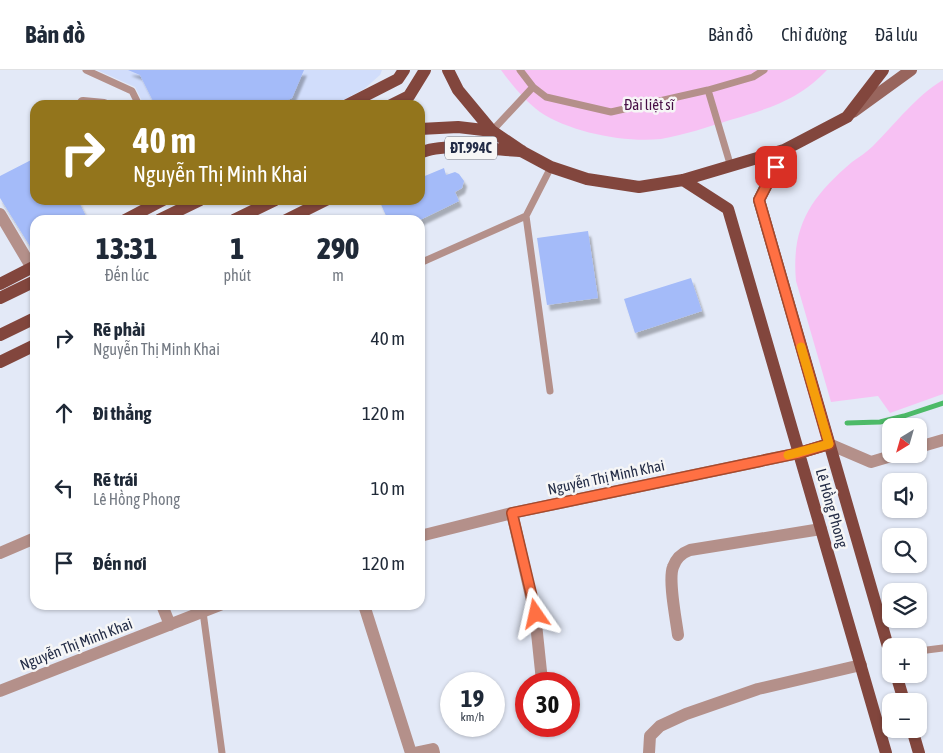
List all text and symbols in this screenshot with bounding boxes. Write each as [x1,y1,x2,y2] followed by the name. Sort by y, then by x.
[25,21,85,48] text: Bản đồ
[708,24,753,45] text: Bản đồ
[781,24,847,45] text: Chỉ đường
[875,24,918,45] text: Đã lưu
[624,96,675,113] park label: Đài liệt sĩ
[50,120,115,185] icon: right
[133,120,196,160] text: 40 m
[445,136,497,160] road number: ĐT.994C
[755,146,797,188] pin
[762,153,790,181] icon: arrive
[133,161,307,187] text: Nguyễn Thị Minh Khai
[96,231,158,265] text: 13:31
[230,231,244,265] text: 1
[317,231,359,265] text: 290
[105,266,149,284] text: Đến lúc
[223,266,251,284] text: phút
[332,266,344,284] text: m
[93,318,145,340] text: Rẽ phải
[50,324,78,352] icon: right
[371,327,405,349] text: 40 m
[93,340,220,358] text: Nguyễn Thị Minh Khai
[50,399,78,427] icon: ahead
[93,402,152,424] text: Đi thẳng
[362,402,405,424] text: 120 m
[882,418,928,462] north arrow
[882,418,927,738] map controls
[546,456,666,498] street label: Nguyễn Thị Minh Khai
[813,466,852,550] street label: Lê Hồng Phong
[93,468,138,490] text: Rẽ trái
[882,473,927,518] button: sound
[50,474,78,502] icon: left
[371,477,405,499] text: 10 m
[93,490,180,508] text: Lê Hồng Phong
[882,528,927,573] button: search
[50,549,78,577] icon: arrive
[93,552,147,574] text: Đến nơi
[362,552,405,574] text: 120 m
[882,583,927,628] button: layers
[509,587,561,639] position arrow
[17,615,135,673] street label: Nguyễn Thị Minh Khai
[882,638,927,683] button: +
[515,672,580,737] speed limit sign: 30
[461,684,484,712] text: 19
[882,693,927,738] button: −
[461,710,484,724] text: km/h

